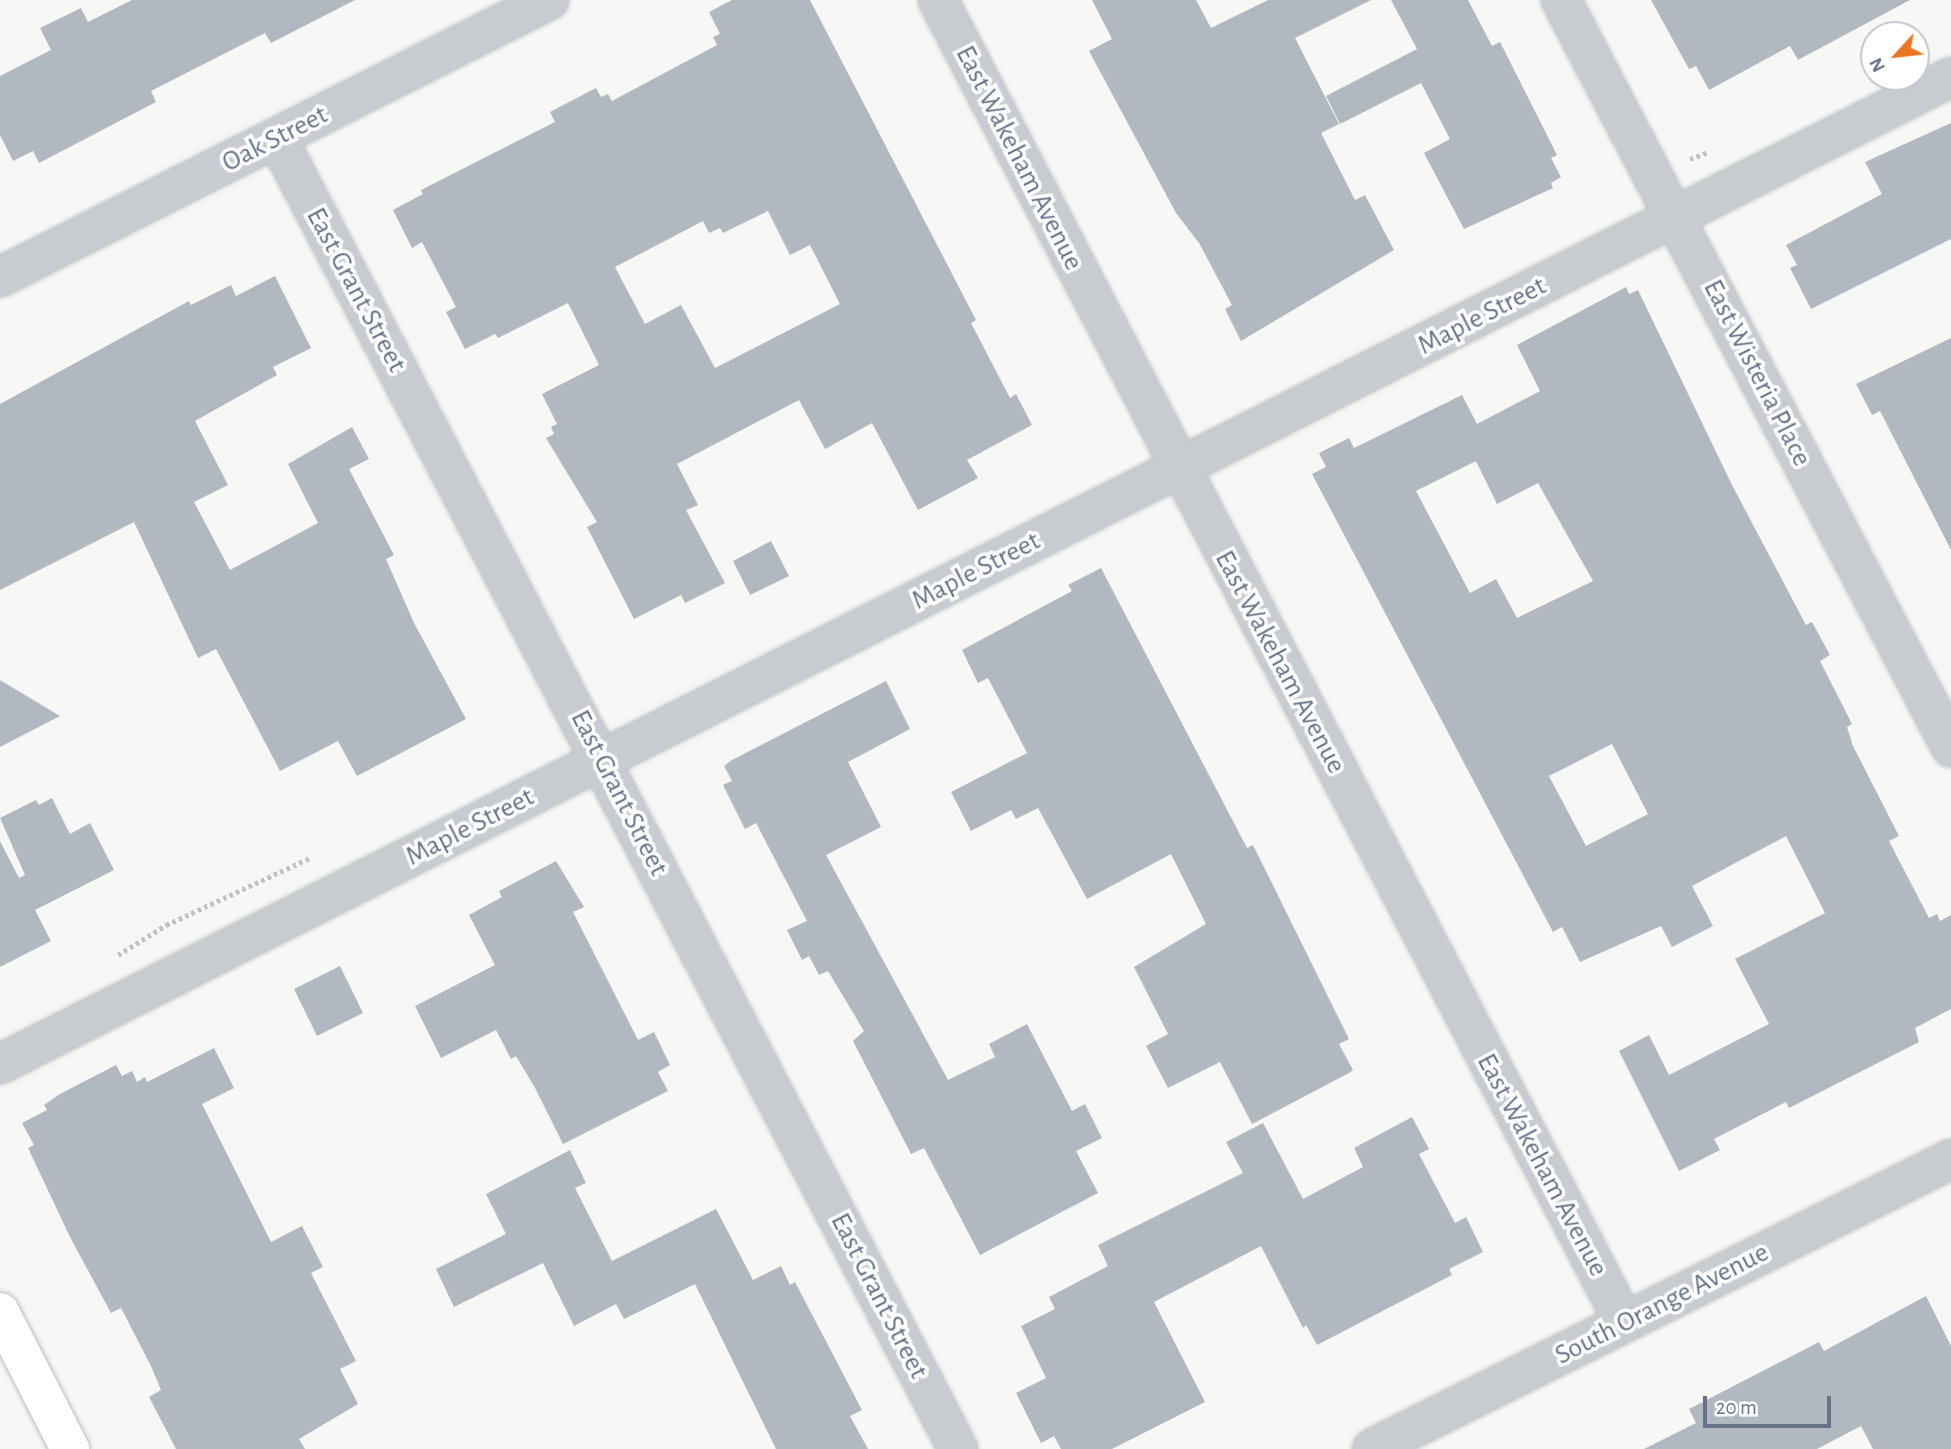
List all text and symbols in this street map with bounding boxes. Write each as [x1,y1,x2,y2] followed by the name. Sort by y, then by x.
[1860,21,1930,91] north arrow
[948,40,1090,276] street label: East Wakeham Avenue
[1866,55,1889,75] text: N
[217,98,333,180] street label: Oak Street
[299,202,413,378] street label: East Grant Street
[1412,269,1552,363] street label: Maple Street
[1696,274,1818,472] street label: East Wisteria Place
[906,524,1046,618] street label: Maple Street
[1207,545,1353,779] street label: East Wakeham Avenue
[563,705,675,881] street label: East Grant Street
[400,780,540,874] street label: Maple Street
[1469,1048,1615,1282] street label: East Wakeham Avenue
[823,1208,935,1384] street label: East Grant Street
[1550,1236,1774,1372] street label: South Orange Avenue
[1706,1382,1834,1426] scale bar
[1716,1397,1757,1418] text: 20 m

